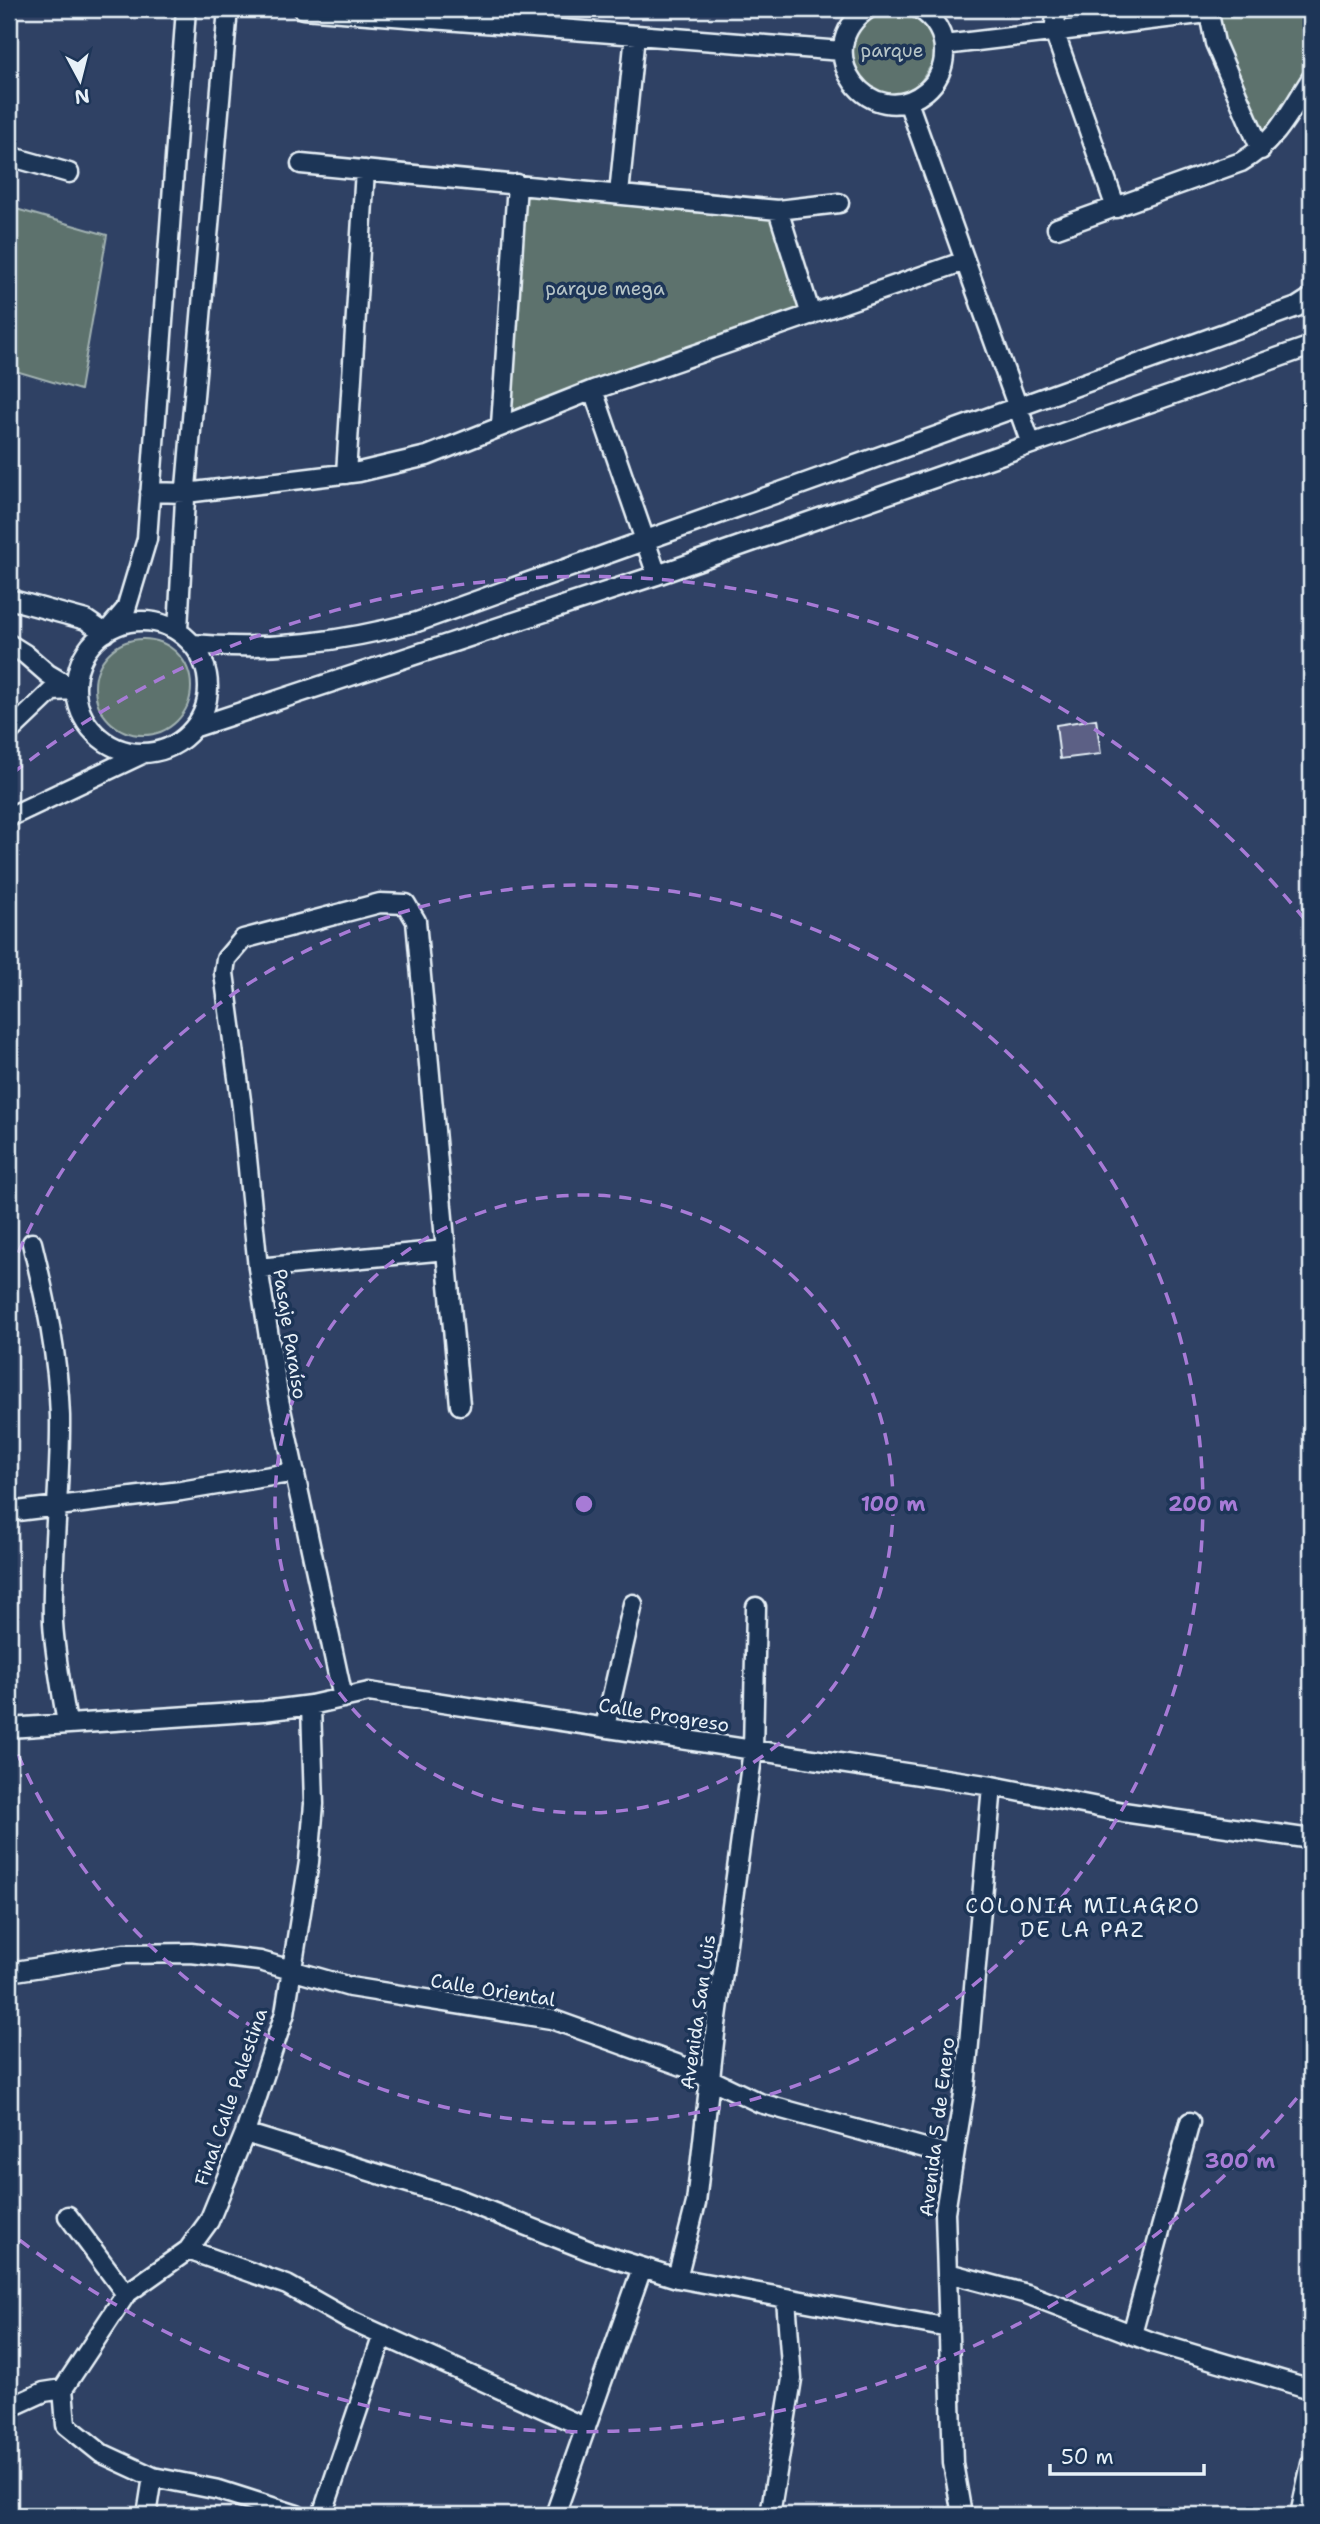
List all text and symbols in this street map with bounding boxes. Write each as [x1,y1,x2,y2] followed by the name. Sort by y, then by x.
[861,38,923,63] park label: parque
[46,46,116,116] north arrow
[73,83,91,110] text: N
[545,276,665,301] park label: parque mega
[267,1267,313,1401] street label: Pasaje Paraíso
[861,1490,925,1518] text: 100 m
[1168,1490,1238,1518] text: 200 m
[572,1492,596,1516] centre of rings
[597,1692,731,1738] street label: Calle Progreso
[965,1892,1201,1944] district label: COLONIA MILAGRO DE LA PAZ
[675,1933,721,2091] street label: Avenida San Luis
[429,1968,557,2012] street label: Calle Oriental
[189,2005,273,2189] street label: Final Calle Palestina
[914,2036,960,2218] street label: Avenida 5 de Enero
[1205,2147,1275,2175] text: 300 m
[1050,2433,1204,2477] scale bar
[1061,2443,1114,2471] text: 50 m

